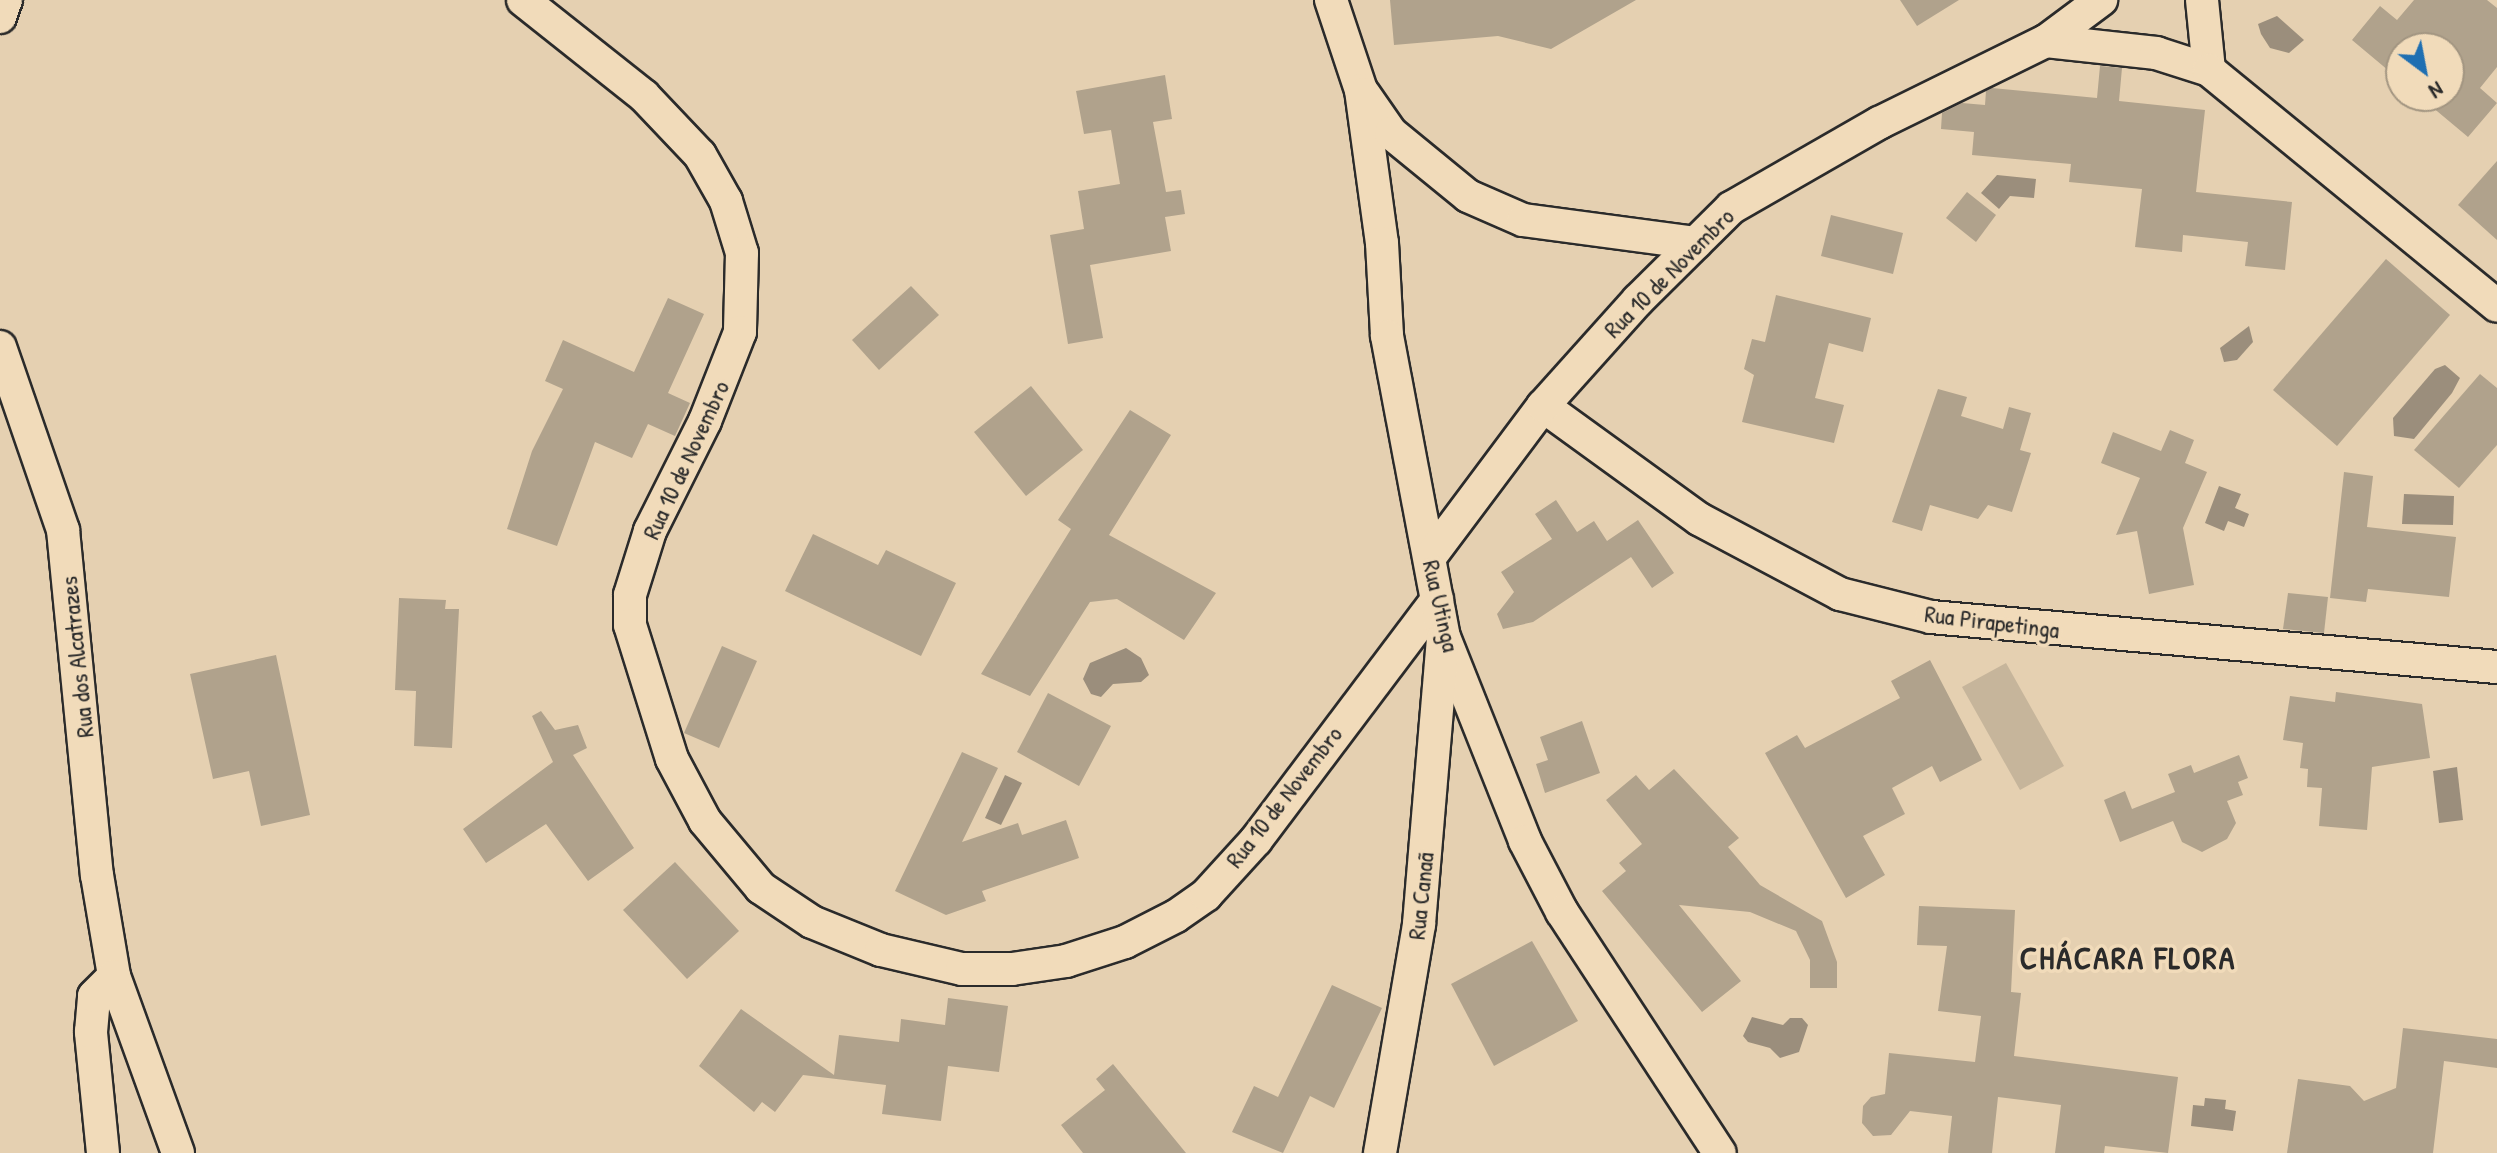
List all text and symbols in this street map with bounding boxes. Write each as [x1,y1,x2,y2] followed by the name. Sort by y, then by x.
[2385,32,2465,112] north arrow
[2424,75,2450,106] text: N
[1598,202,1740,344] street label: Rua 10 de Novembro
[637,376,735,544] street label: Rua 10 de Novembro
[1416,557,1466,655] street label: Rua Utinga
[54,575,100,739] street label: Rua dos Alcatrazes
[1923,599,2061,645] street label: Rua Pirapetinga
[1220,721,1348,873] street label: Rua 10 de Novembro
[1402,851,1440,941] street label: Rua Canaã
[2020,939,2236,977] district label: CHÁCARA FLORA

